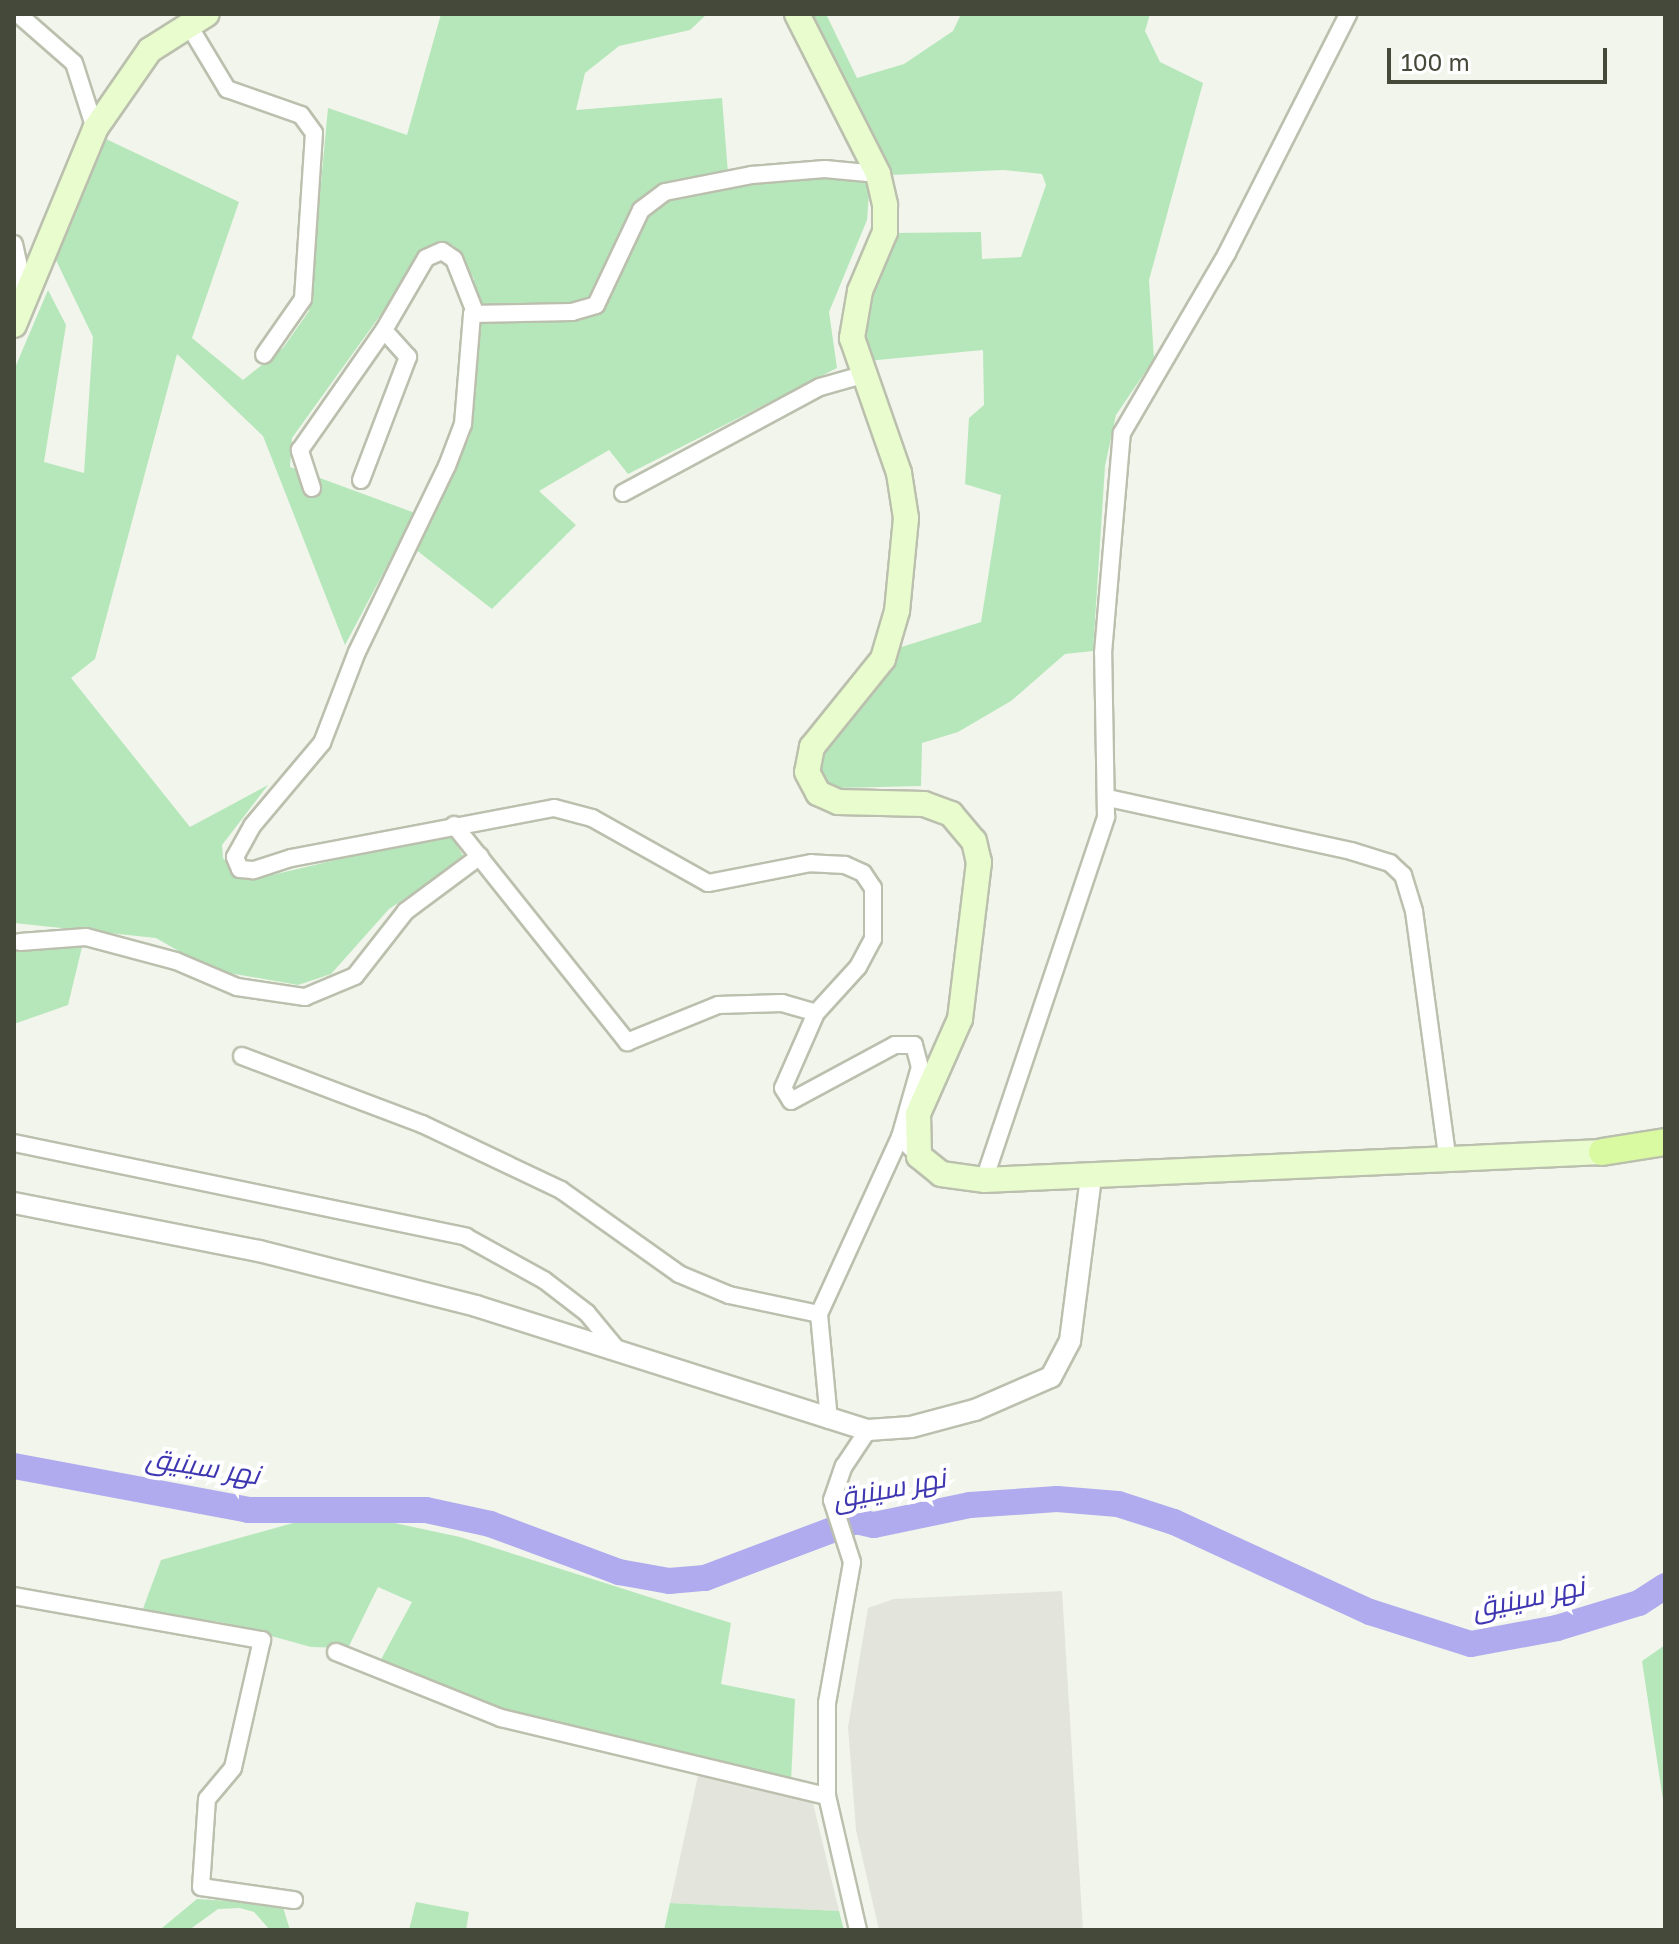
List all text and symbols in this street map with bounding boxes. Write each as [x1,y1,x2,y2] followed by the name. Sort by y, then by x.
[1391,32,1611,82] scale bar
[1401,47,1470,76] text: 100 m
[144,1440,262,1492] water label: نهر سينيق
[830,1461,948,1515] water label: نهر سينيق
[1469,1569,1587,1625] water label: نهر سينيق

